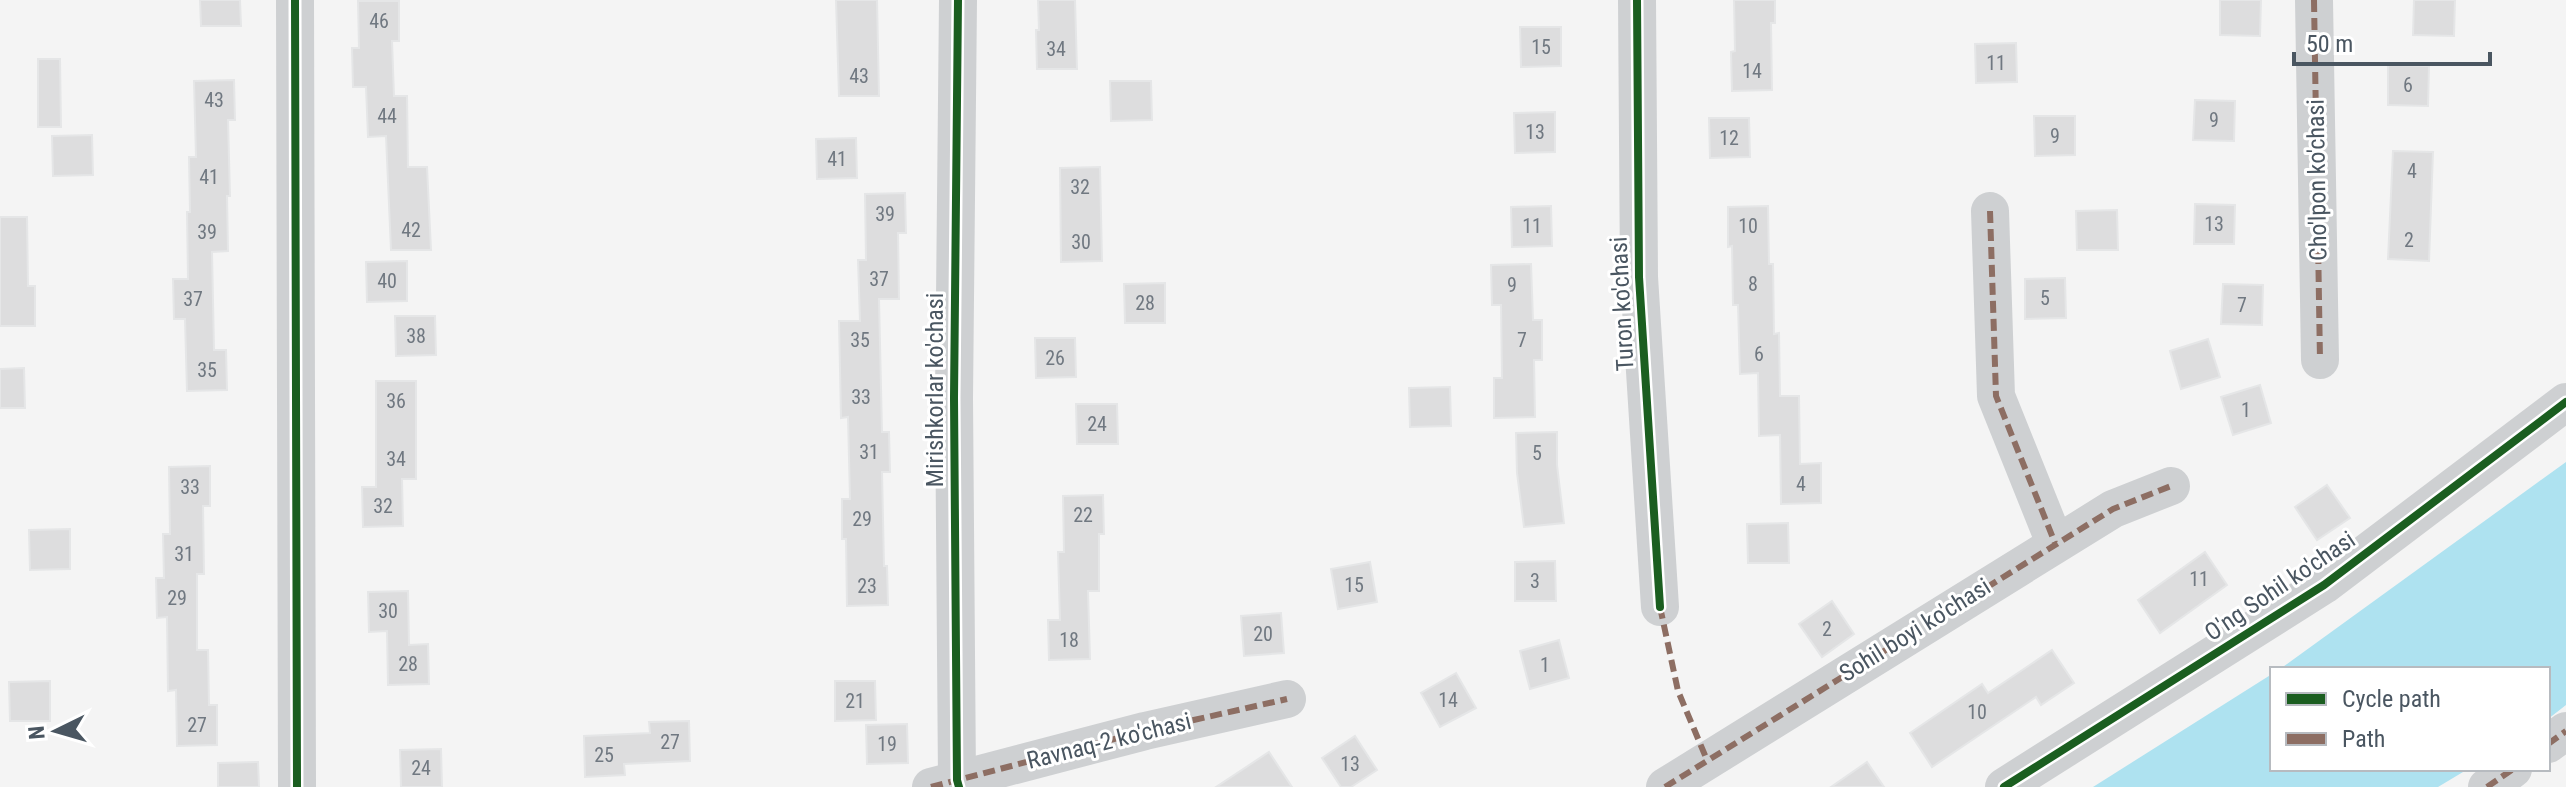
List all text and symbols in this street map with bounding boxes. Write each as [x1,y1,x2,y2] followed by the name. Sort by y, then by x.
[369,9,389,33] house number: 46
[2294,16,2490,66] scale bar
[2306,30,2353,58] text: 50 m
[1531,35,1551,59] house number: 15
[1046,37,1066,61] house number: 34
[1986,51,2006,75] house number: 11
[1742,59,1762,83] house number: 14
[849,64,869,88] house number: 43
[2403,73,2413,97] house number: 6
[204,88,224,112] house number: 43
[2302,99,2332,261] street label: Cho'lpon ko'chasi
[377,104,397,128] house number: 44
[2209,108,2219,132] house number: 9
[1525,120,1545,144] house number: 13
[2050,124,2060,148] house number: 9
[1719,126,1739,150] house number: 12
[827,147,847,171] house number: 41
[2407,159,2417,183] house number: 4
[199,165,219,189] house number: 41
[1070,175,1090,199] house number: 32
[875,202,895,226] house number: 39
[2204,212,2224,236] house number: 13
[1522,214,1542,238] house number: 11
[1738,214,1758,238] house number: 10
[401,218,421,242] house number: 42
[197,220,217,244] house number: 39
[2404,228,2414,252] house number: 2
[1071,230,1091,254] house number: 30
[1604,236,1640,372] street label: Turon ko'chasi
[869,267,889,291] house number: 37
[377,269,397,293] house number: 40
[1748,272,1758,296] house number: 8
[1507,273,1517,297] house number: 9
[2040,286,2050,310] house number: 5
[183,287,203,311] house number: 37
[1135,291,1155,315] house number: 28
[921,293,949,487] street label: Mirishkorlar ko'chasi
[2237,293,2247,317] house number: 7
[406,324,426,348] house number: 38
[850,328,870,352] house number: 35
[1517,328,1527,352] house number: 7
[1754,342,1764,366] house number: 6
[1045,346,1065,370] house number: 26
[197,358,217,382] house number: 35
[851,385,871,409] house number: 33
[386,389,406,413] house number: 36
[2241,398,2251,422] house number: 1
[1087,412,1107,436] house number: 24
[859,440,879,464] house number: 31
[1532,441,1542,465] house number: 5
[386,447,406,471] house number: 34
[1796,472,1806,496] house number: 4
[180,475,200,499] house number: 33
[373,494,393,518] house number: 32
[1073,503,1093,527] house number: 22
[852,507,872,531] house number: 29
[2199,525,2361,647] street label: O'ng Sohil ko'chasi
[174,542,194,566] house number: 31
[2189,567,2209,591] house number: 11
[1530,569,1540,593] house number: 3
[1834,572,1996,688] street label: Sohil boyi ko'chasi
[1344,573,1364,597] house number: 15
[857,574,877,598] house number: 23
[167,586,187,610] house number: 29
[378,599,398,623] house number: 30
[1822,617,1832,641] house number: 2
[1253,622,1273,646] house number: 20
[1059,628,1079,652] house number: 18
[398,652,418,676] house number: 28
[1540,653,1550,677] house number: 1
[2270,667,2550,771] legend
[2342,685,2441,713] text: Cycle path
[1438,688,1458,712] house number: 14
[845,689,865,713] house number: 21
[16,691,96,771] north arrow
[1967,700,1987,724] house number: 10
[1024,707,1194,775] street label: Ravnaq-2 ko'chasi
[187,713,207,737] house number: 27
[24,725,50,741] text: N
[2342,725,2385,753] text: Path
[660,730,680,754] house number: 27
[877,732,897,756] house number: 19
[594,743,614,767] house number: 25
[1340,752,1360,776] house number: 13
[411,756,431,780] house number: 24

